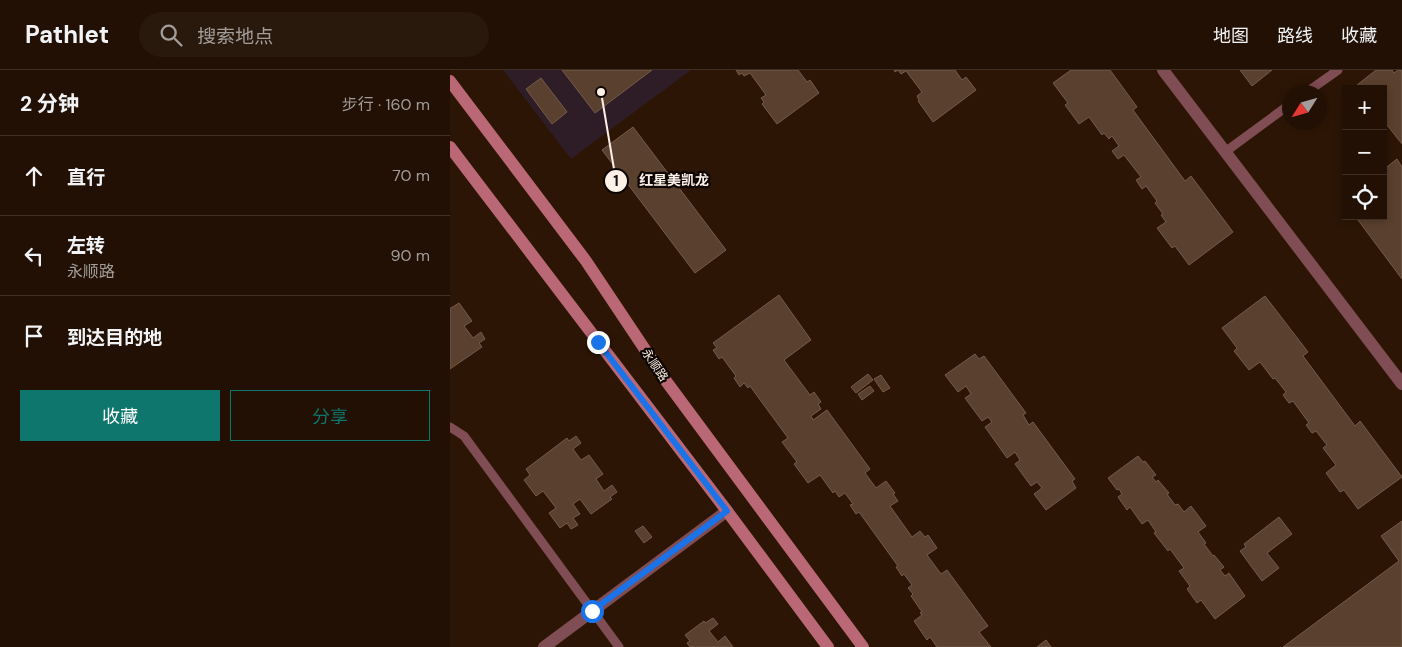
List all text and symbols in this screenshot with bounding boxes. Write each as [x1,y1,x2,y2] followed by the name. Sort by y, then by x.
[139,12,489,57] search box
[25,19,109,50] text: Pathlet
[157,21,185,49] icon: search
[197,24,273,49] text: 搜索地点
[1213,24,1249,48] text: 地图
[1277,24,1313,48] text: 路线
[1341,24,1377,48] text: 收藏
[1282,85,1327,130] north arrow
[1342,85,1387,220] map controls
[1342,85,1387,130] button: +
[20,90,79,118] text: 2 分钟
[342,94,430,115] text: 步行 · 160 m
[1342,130,1387,175] button: −
[20,162,48,190] icon: ahead
[67,165,105,190] text: 直行
[392,165,430,186] text: 70 m
[604,166,719,195] callout: 红星美凯龙
[613,171,619,191] text: 1
[639,171,709,189] text: 红星美凯龙
[1342,175,1387,220] button: locate
[67,233,105,258] text: 左转
[20,242,48,270] icon: left
[390,245,430,266] text: 90 m
[67,261,115,282] text: 永顺路
[20,322,48,350] icon: arrive
[67,325,162,350] text: 到达目的地
[587,331,610,354] route end
[638,346,672,384] street label: 永顺路
[20,390,220,441] button: 收藏
[230,390,430,441] button: 分享
[581,600,604,623] route start

